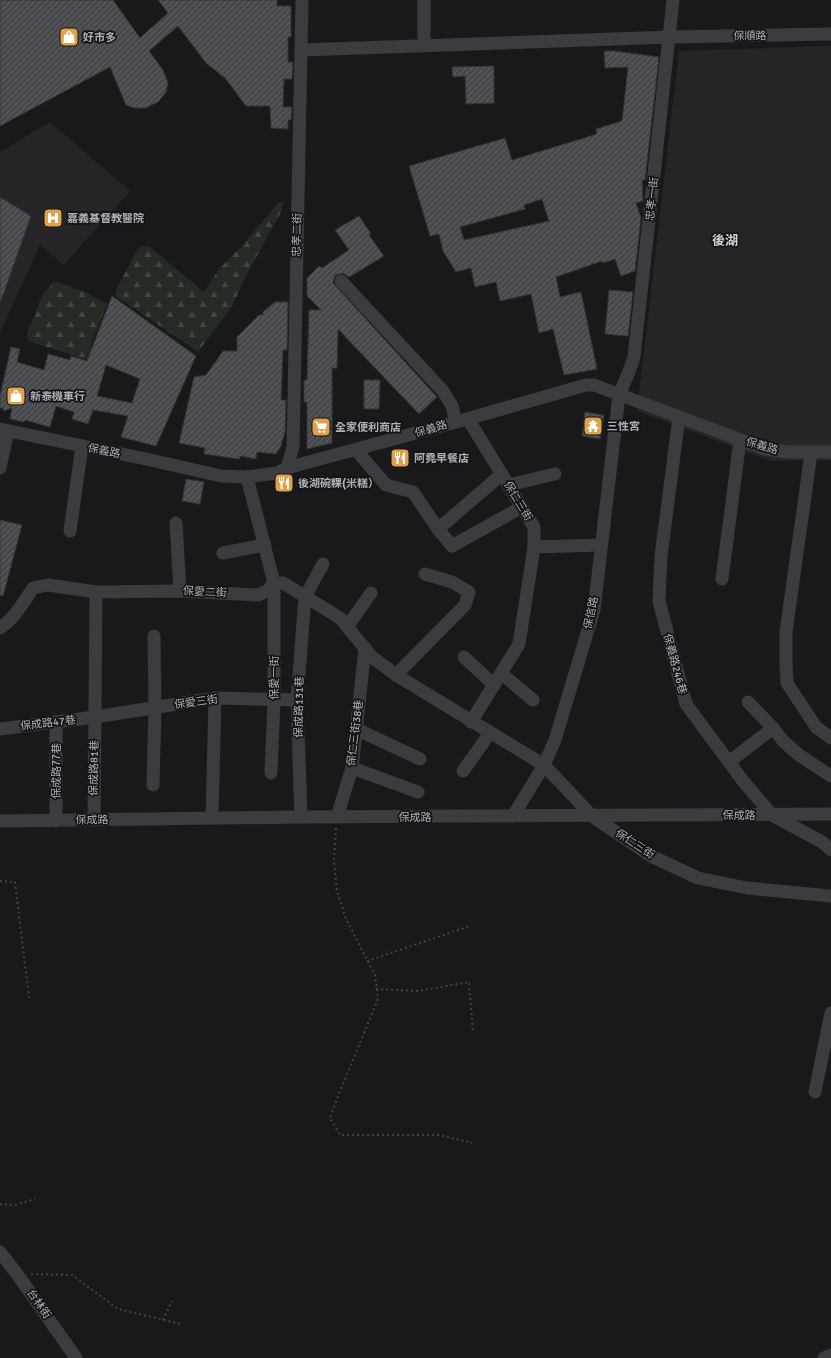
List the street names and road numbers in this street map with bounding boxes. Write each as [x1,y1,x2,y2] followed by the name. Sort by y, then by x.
[733,29,767,43] street label: 保順路
[643,176,661,222] street label: 忠孝一街
[290,213,304,257] street label: 忠孝二街
[413,418,449,440] street label: 保義路
[744,435,780,457] street label: 保義路
[87,441,121,461] street label: 保義路
[501,479,535,523] street label: 保仁三街
[183,584,227,600] street label: 保愛二街
[581,596,601,630] street label: 保信路
[661,632,689,696] street label: 保義路246巷
[268,656,281,700] street label: 保愛一街
[292,676,306,738] street label: 保成路131巷
[173,693,219,711] street label: 保愛三街
[344,699,366,767] street label: 保仁三街38巷
[19,713,77,733] street label: 保成路47巷
[87,740,101,796] street label: 保成路81巷
[50,743,63,799] street label: 保成路77巷
[723,809,756,822] street label: 保成路
[399,811,432,824] street label: 保成路
[75,813,109,827] street label: 保成路
[613,827,657,861] street label: 保仁三街
[24,1287,54,1321] street label: 台林街

